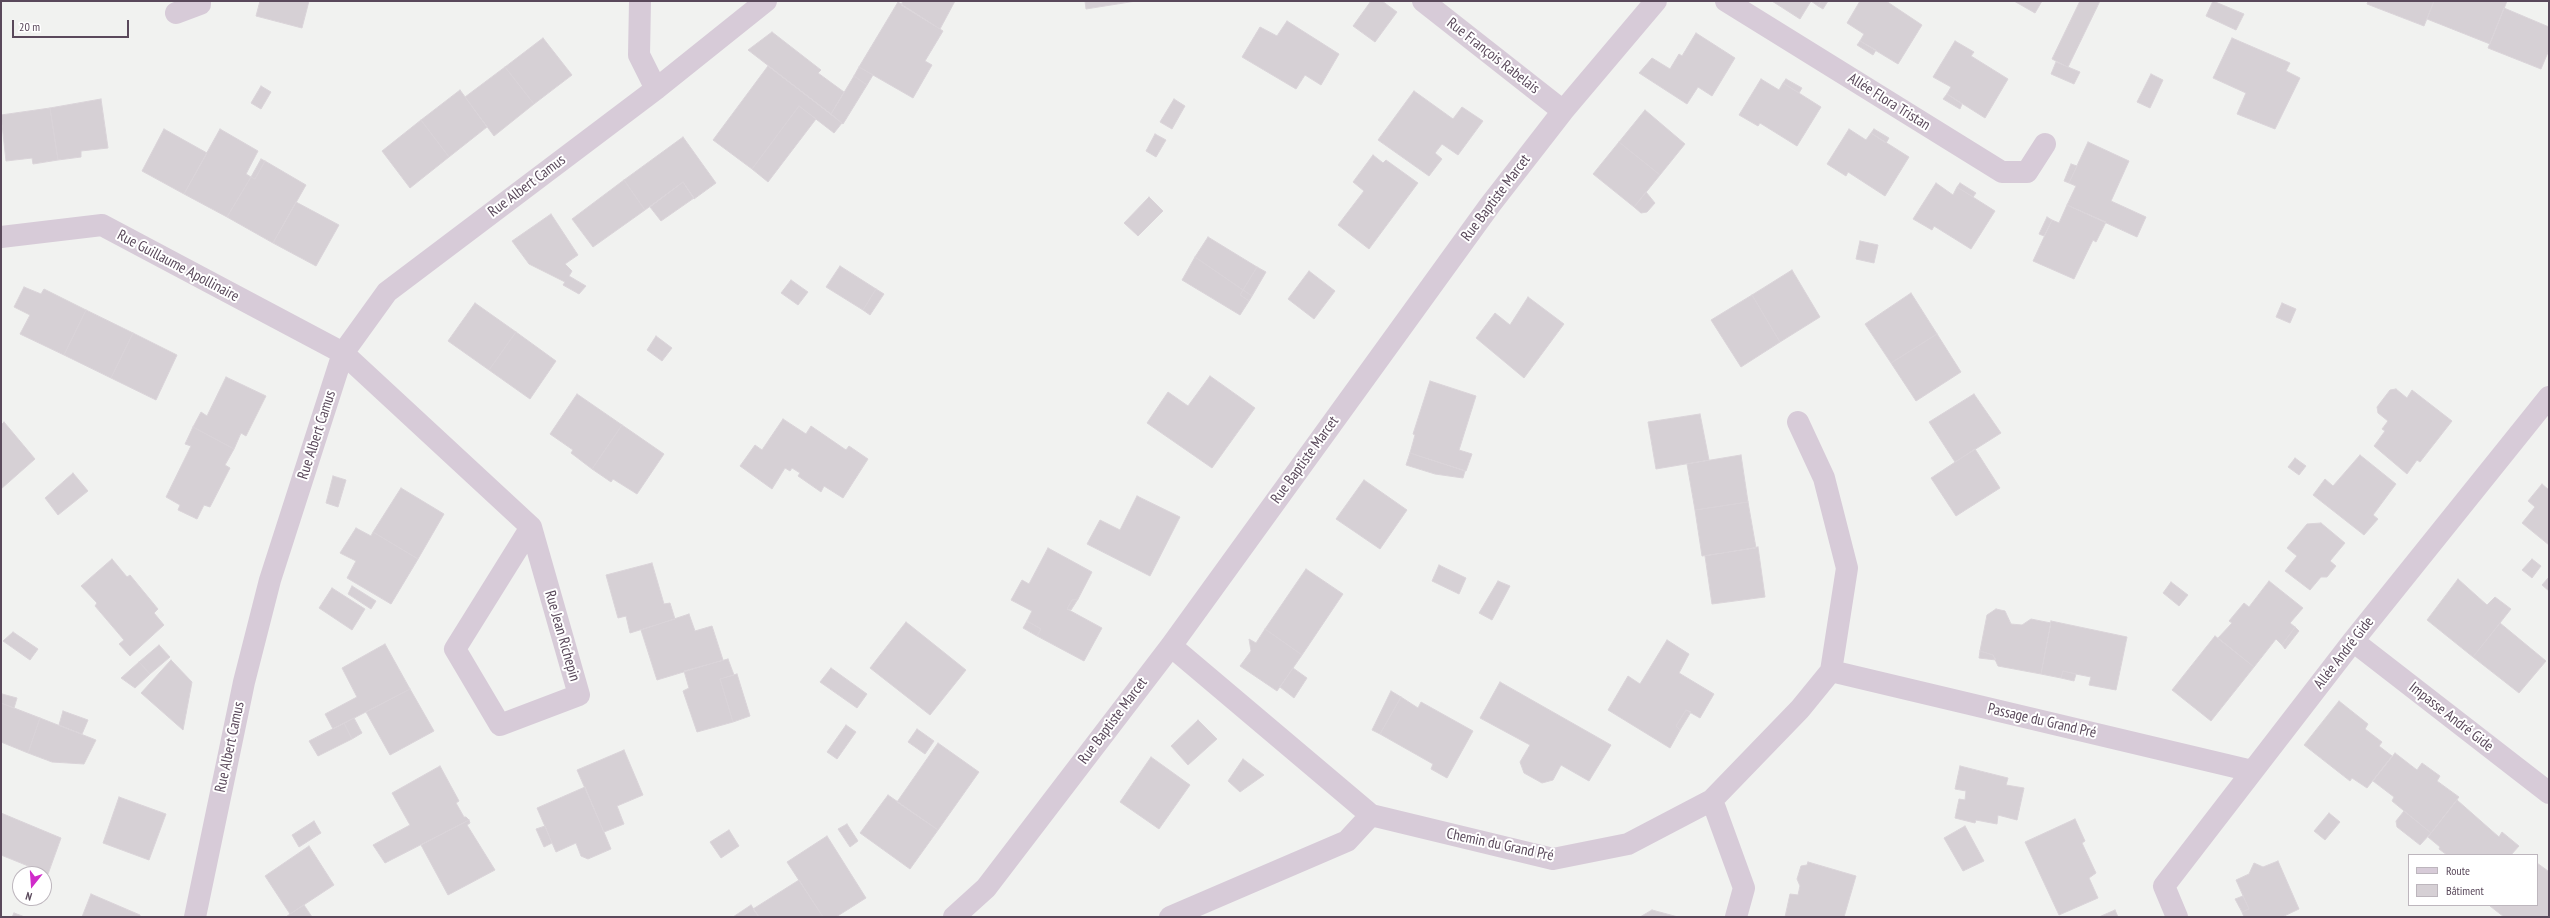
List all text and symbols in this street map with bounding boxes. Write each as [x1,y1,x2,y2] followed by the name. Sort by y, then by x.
[14,12,131,38] scale bar
[1443,14,1543,98] street label: Rue François Rabelais
[19,19,40,34] text: 20 m
[1845,70,1933,134] street label: Allée Flora Tristan
[485,151,569,221] street label: Rue Albert Camus
[1458,151,1534,245] street label: Rue Baptiste Marcet
[114,226,242,306] street label: Rue Guillaume Apollinaire
[294,388,340,482] street label: Rue Albert Camus
[1267,413,1343,507] street label: Rue Baptiste Marcet
[540,589,584,683] street label: Rue Jean Richepin
[2310,613,2378,693] street label: Allée André Gide
[1075,674,1151,768] street label: Rue Baptiste Marcet
[2405,678,2497,756] street label: Impasse André Gide
[212,700,248,794] street label: Rue Albert Camus
[1986,700,2098,742] street label: Passage du Grand Pré
[1445,825,1555,865] street label: Chemin du Grand Pré
[2408,854,2538,906] legend
[2446,863,2470,878] text: Route
[12,866,52,906] north arrow
[2446,883,2484,898] text: Bâtiment
[24,889,34,904] text: N

